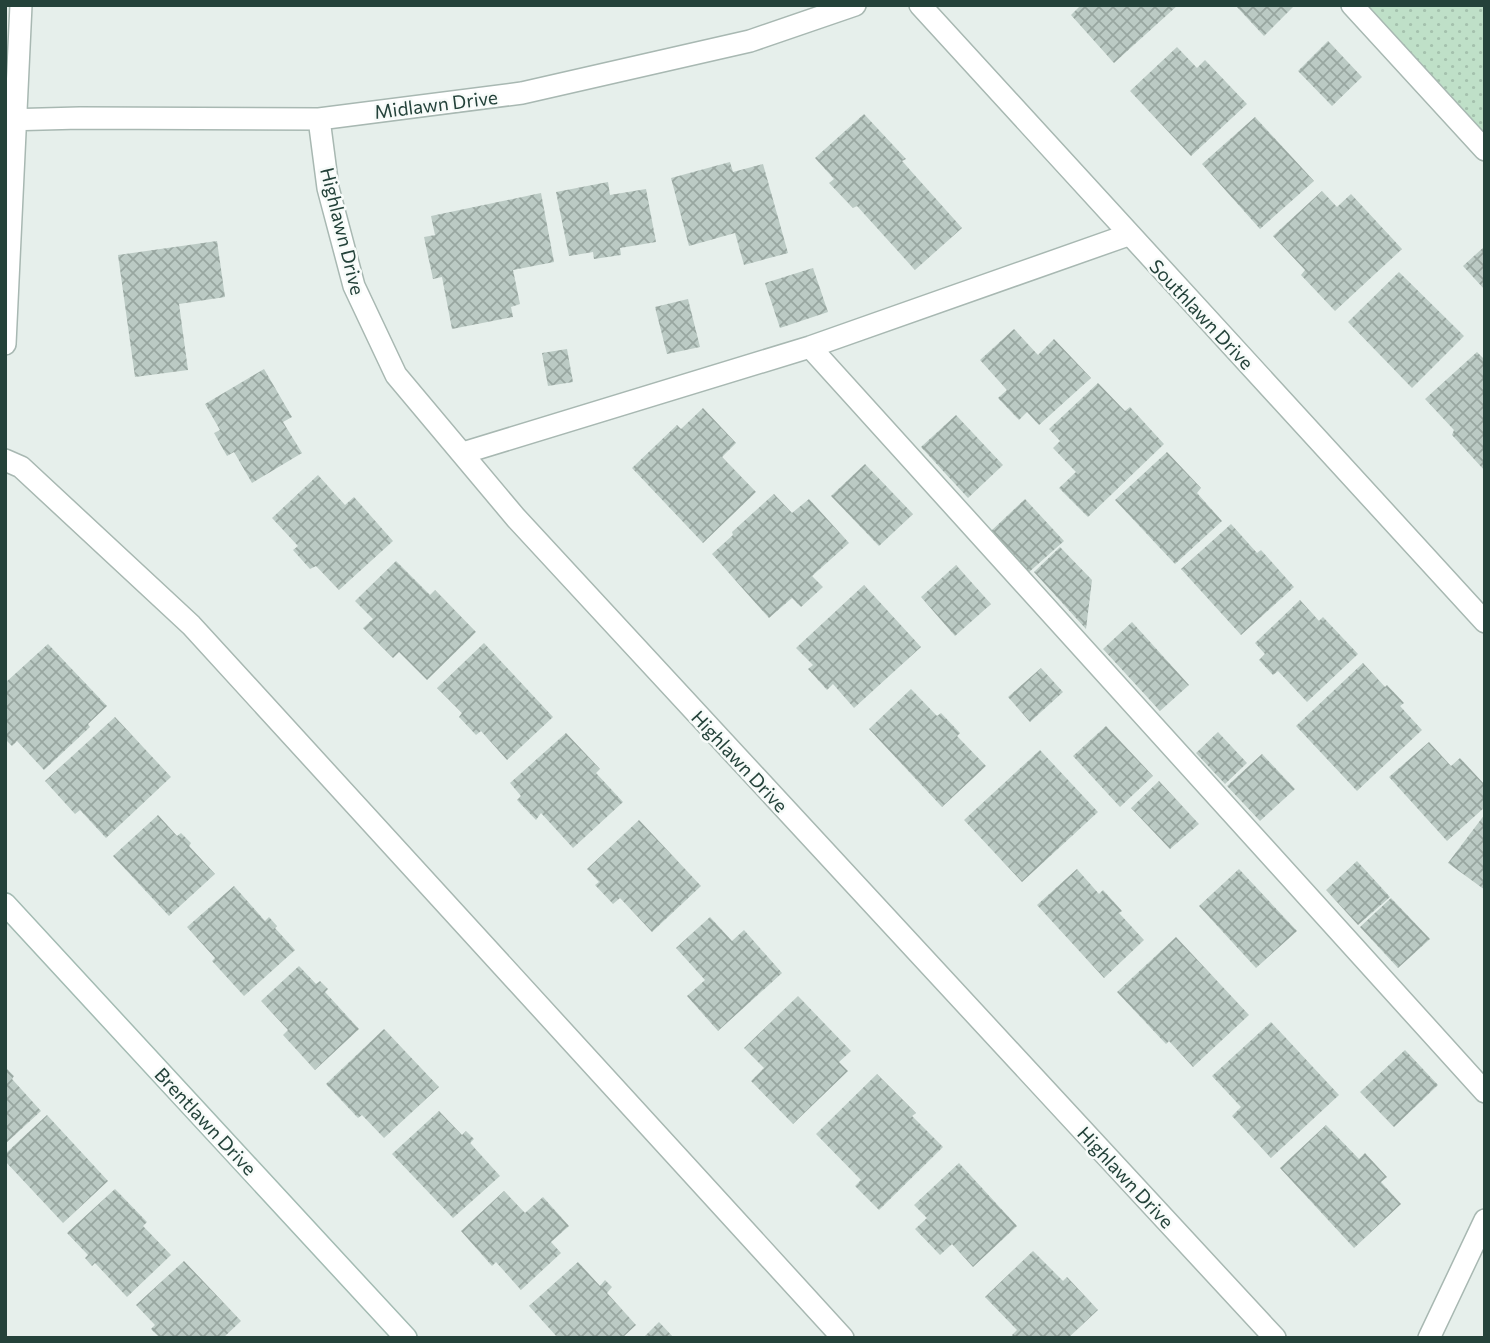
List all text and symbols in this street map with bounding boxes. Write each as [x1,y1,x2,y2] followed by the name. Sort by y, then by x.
[373,85,499,123] street label: Midlawn Drive
[316,165,370,297] street label: Highlawn Drive
[1145,254,1259,374] street label: Southlawn Drive
[687,705,793,817] street label: Highlawn Drive
[150,1063,262,1179] street label: Brentlawn Drive
[1073,1121,1179,1233] street label: Highlawn Drive

